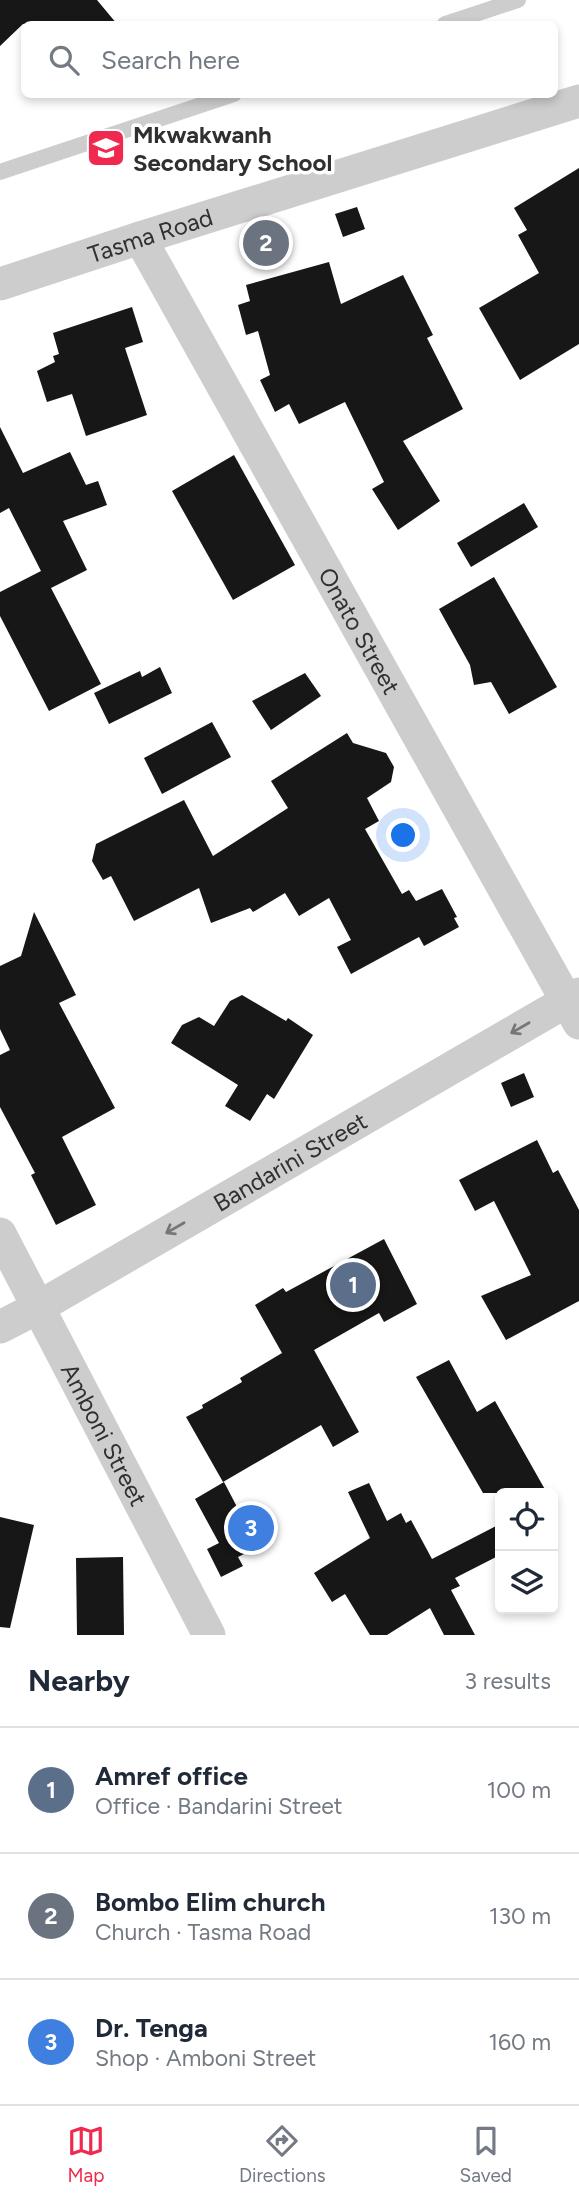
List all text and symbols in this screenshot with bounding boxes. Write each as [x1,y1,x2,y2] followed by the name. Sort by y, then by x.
[21,21,558,98] search box
[45,41,83,79] icon: search
[101,44,240,76] text: Search here
[133,120,332,177] place label: Mkwakwanh Secondary School
[85,127,127,169] school or university icon: Mkwakwanh Secondary School
[84,202,216,269] street label: Tasma Road
[243,217,289,269] pin: 2
[313,562,407,699] street label: Onato Street
[386,818,420,852] your location
[510,1021,530,1035] one-way arrow
[208,1106,372,1217] street label: Bandarini Street
[165,1222,185,1236] one-way arrow
[330,1259,376,1311] pin: 1
[55,1358,154,1511] street label: Amboni Street
[495,1488,558,1614] map controls
[495,1488,558,1551] button: locate
[228,1502,274,1554] pin: 3
[495,1551,558,1614] button: layers
[28,1662,130,1699] text: Nearby
[464,1667,551,1695] text: 3 results
[95,1760,248,1792] text: Amref office
[46,1776,56,1804] text: 1
[487,1776,551,1804] text: 100 m
[95,1792,343,1820] text: Office · Bandarini Street
[95,1886,326,1918] text: Bombo Elim church
[44,1902,58,1930] text: 2
[489,1902,551,1930] text: 130 m
[95,1918,311,1946] text: Church · Tasma Road
[95,2012,208,2044] text: Dr. Tenga
[45,2028,57,2056] text: 3
[488,2028,551,2056] text: 160 m
[95,2044,316,2072] text: Shop · Amboni Street
[67,2122,105,2187] tab: Map
[239,2122,326,2187] tab: Directions
[460,2122,512,2187] tab: Saved

